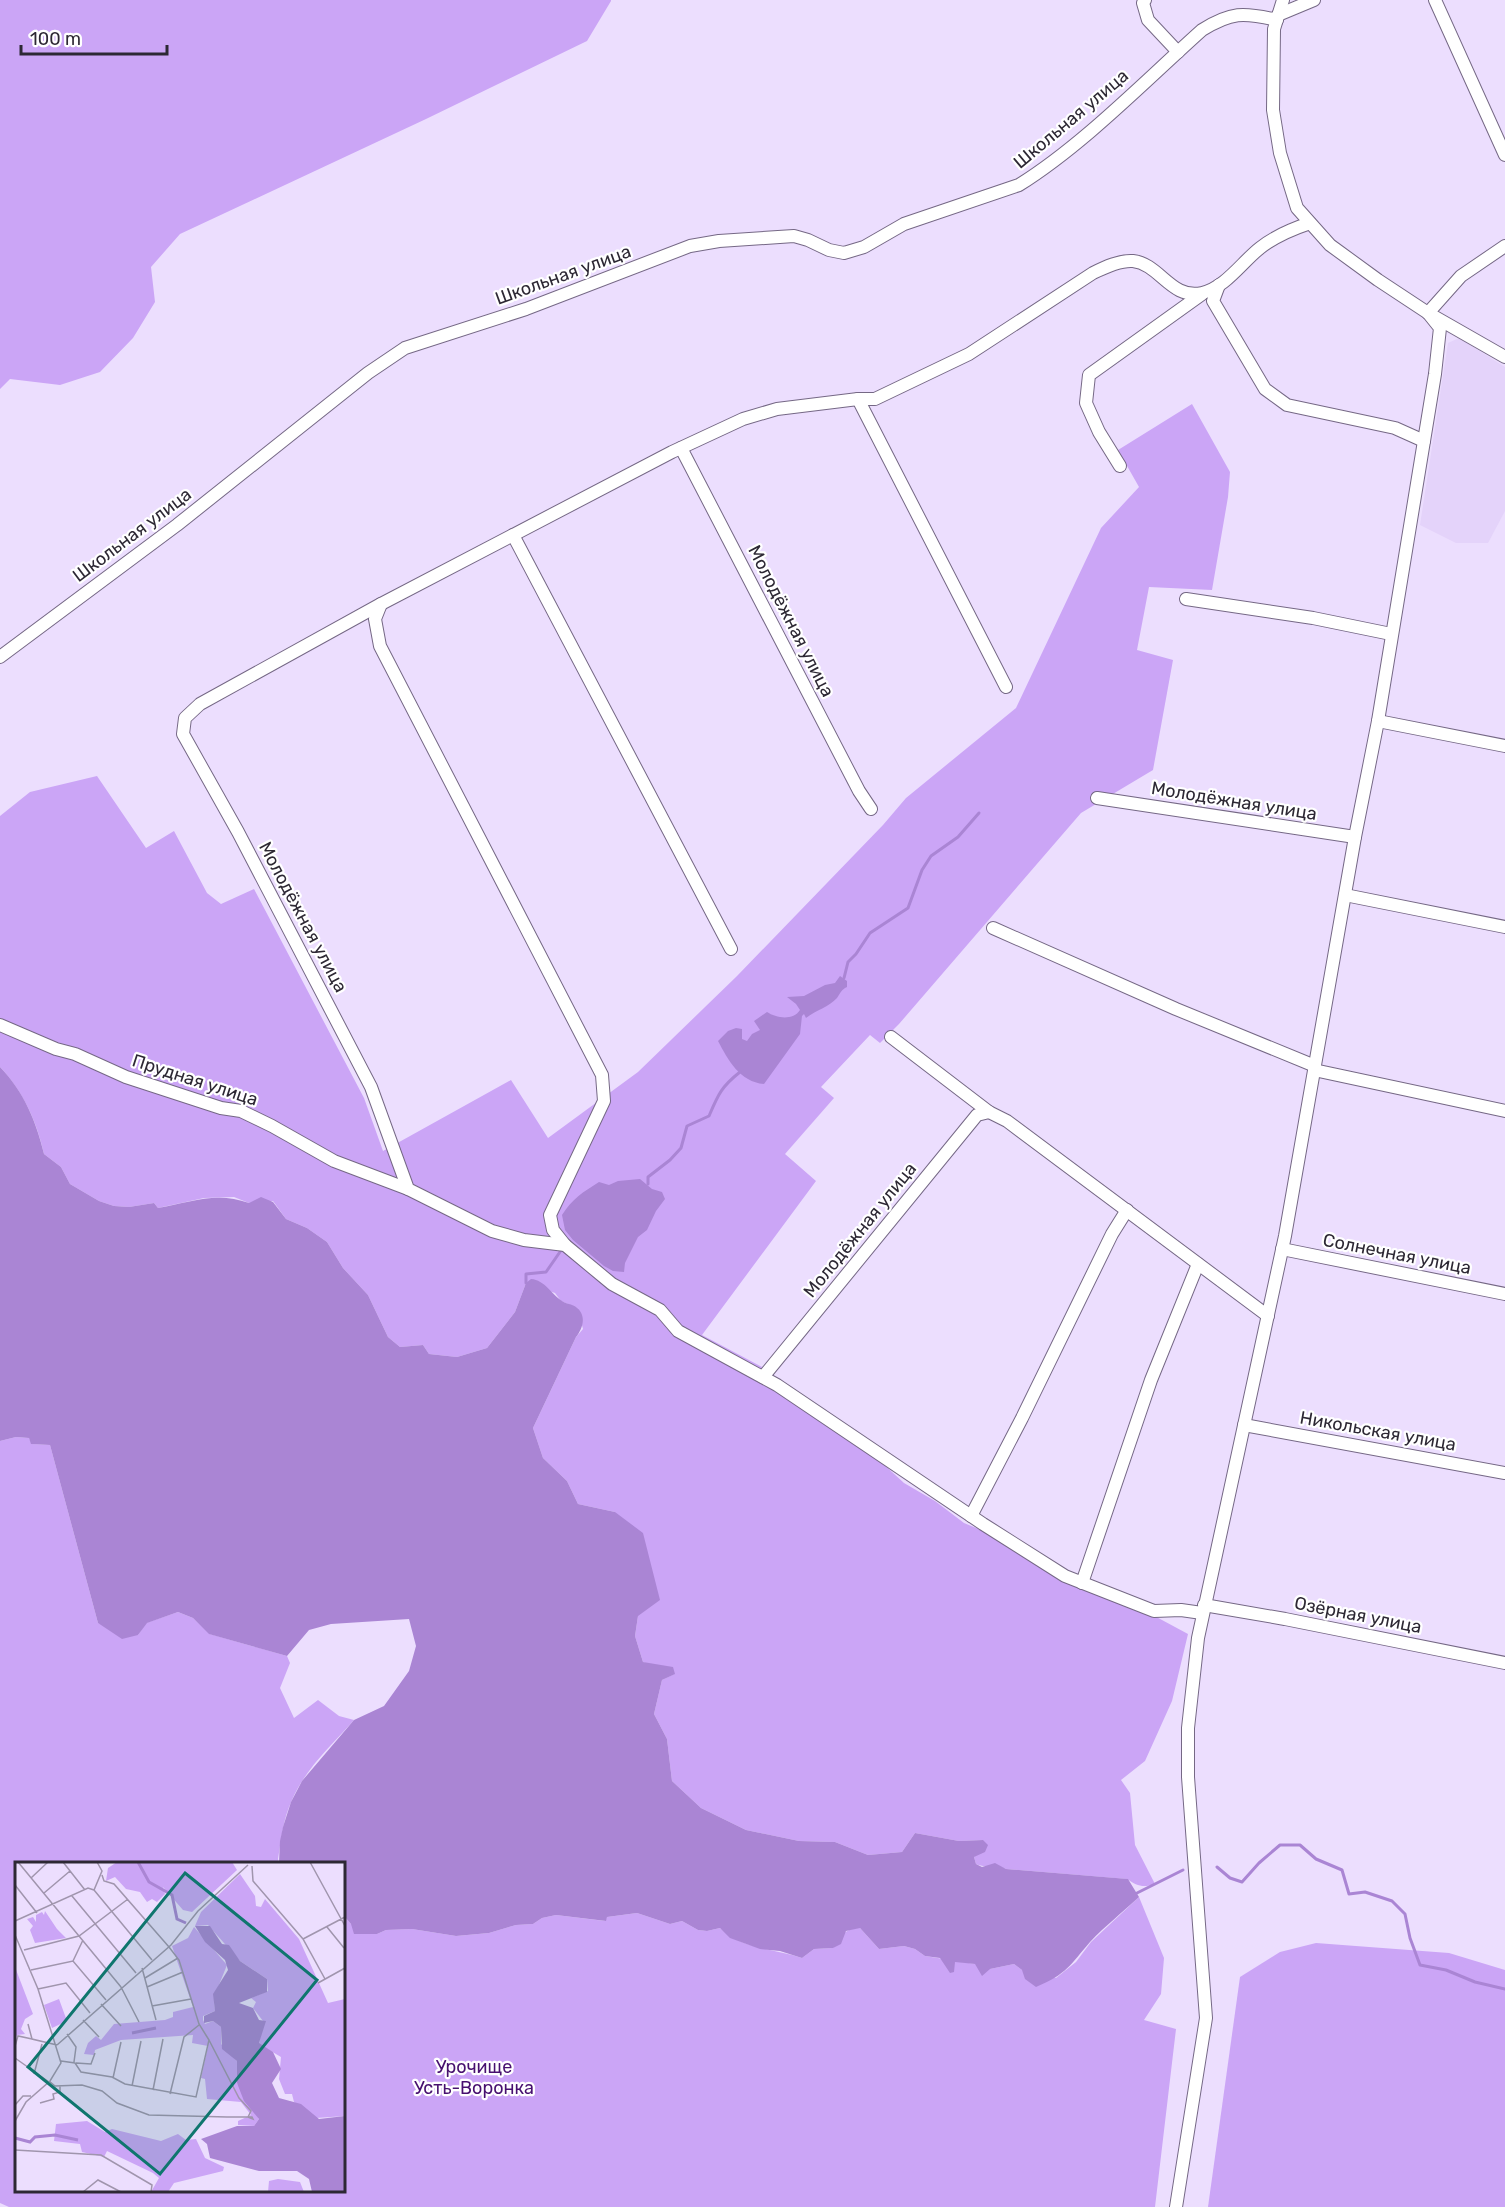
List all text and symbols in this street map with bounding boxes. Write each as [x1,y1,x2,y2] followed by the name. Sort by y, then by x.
[21,18,166,56] scale bar
[30,28,81,50] text: 100 m
[1009,65,1133,173] street label: Школьная улица
[492,240,634,310] street label: Школьная улица
[68,483,196,587] street label: Школьная улица
[743,541,839,701] street label: Молодёжная улица
[1150,777,1318,825] street label: Молодёжная улица
[254,838,352,996] street label: Молодёжная улица
[129,1049,261,1111] street label: Прудная улица
[799,1158,921,1302] street label: Молодёжная улица
[1321,1229,1473,1279] street label: Солнечная улица
[1298,1406,1458,1456] street label: Никольская улица
[1293,1592,1423,1638] street label: Озёрная улица
[15,1862,345,2192] inset map
[414,2056,534,2099] park label: Урочище Усть-Воронка

